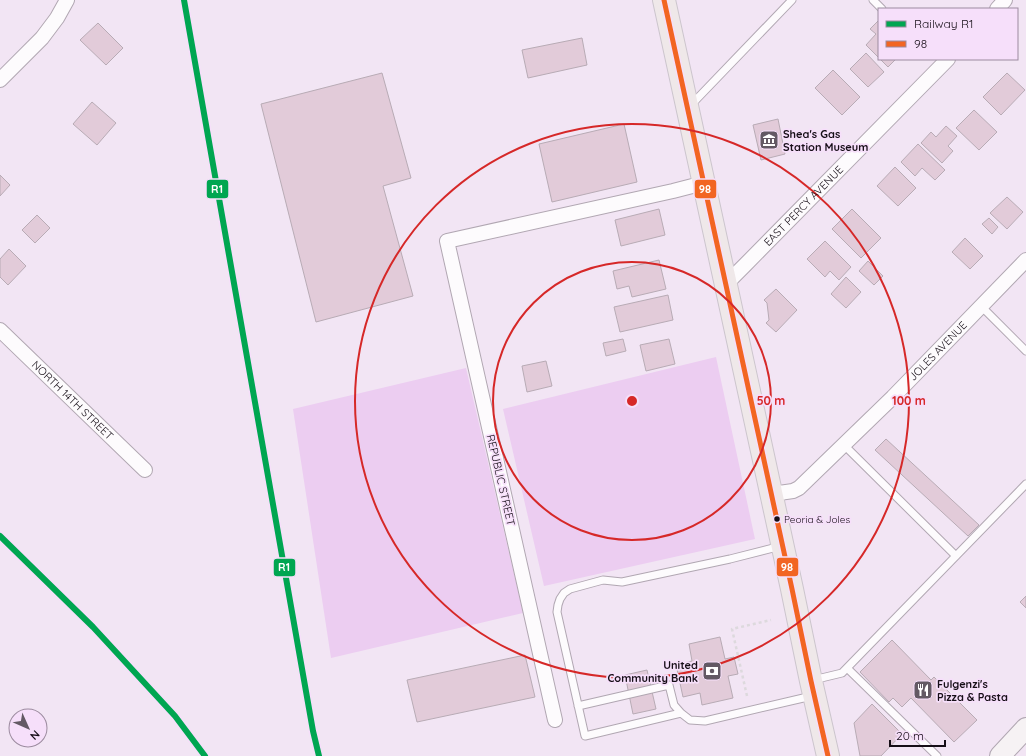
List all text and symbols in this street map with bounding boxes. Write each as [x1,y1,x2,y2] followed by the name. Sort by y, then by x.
[878,8,1018,60] legend
[914,16,973,31] text: Railway R1
[914,36,927,51] text: 98
[783,127,868,154] place label: Shea's Gas Station Museum
[758,129,780,151] museum icon: Shea's Gas Station Museum
[761,163,846,249] street label: EAST PERCY AVENUE
[206,179,229,199] line badge: R1
[694,179,717,199] line badge: 98
[211,182,223,196] text: R1
[699,182,711,196] text: 98
[906,318,970,384] street label: JOLES AVENUE
[29,358,117,443] street label: NORTH 14TH STREET
[757,393,785,408] text: 50 m
[892,393,926,408] text: 100 m
[625,394,639,408] centre of rings
[484,433,518,527] street label: REPUBLIC STREET
[784,513,850,526] place label: Peoria & Joles
[772,514,782,524] marker: Peoria & Joles
[776,557,799,577] line badge: 98
[273,558,296,577] line badge: R1
[278,560,290,574] text: R1
[781,560,793,574] text: 98
[607,658,698,685] place label: United Community Bank
[701,660,723,682] bank icon: United Community Bank
[937,677,1008,704] place label: Fulgenzi's Pizza & Pasta
[912,679,934,701] restaurant icon: Fulgenzi's Pizza & Pasta
[8,708,48,748] north arrow
[890,722,945,748] scale bar
[27,727,43,743] text: N
[896,728,924,743] text: 20 m

